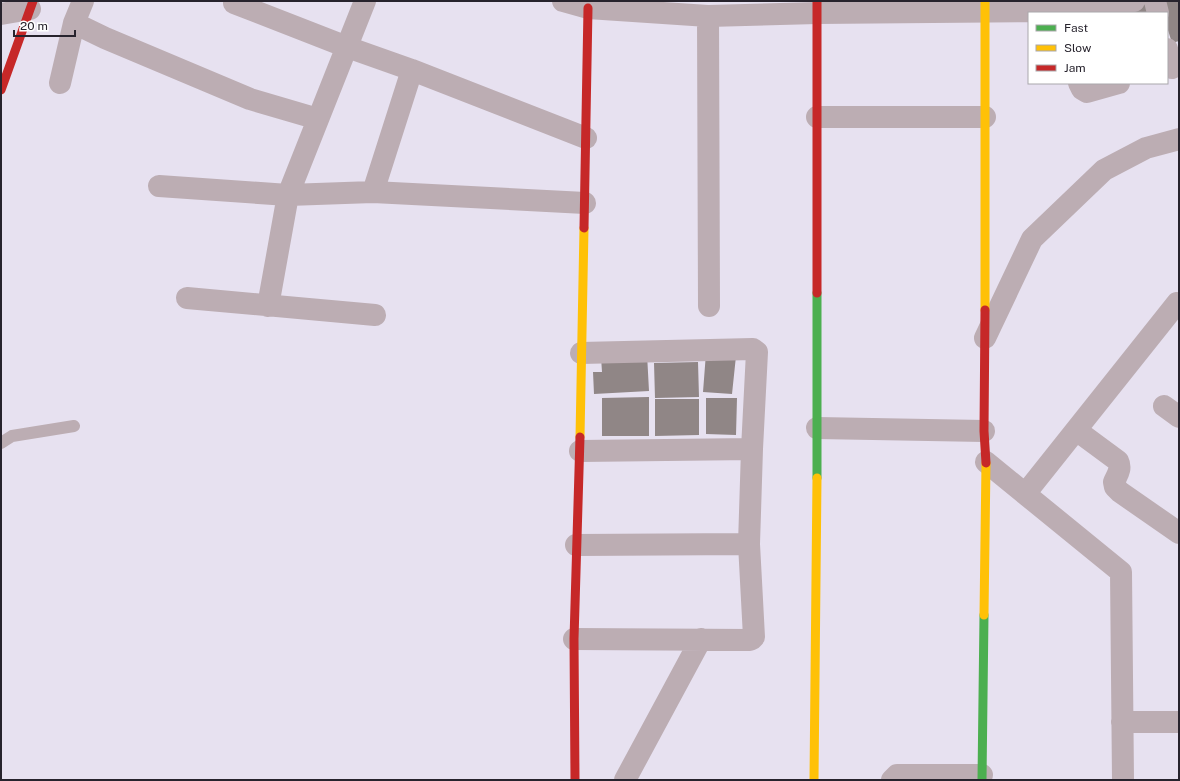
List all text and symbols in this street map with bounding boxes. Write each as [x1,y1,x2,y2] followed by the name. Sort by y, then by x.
[14,12,75,38] scale bar
[1028,12,1168,84] legend
[20,19,48,33] text: 20 m
[1064,21,1089,35] text: Fast
[1064,41,1092,55] text: Slow
[1064,61,1086,75] text: Jam

